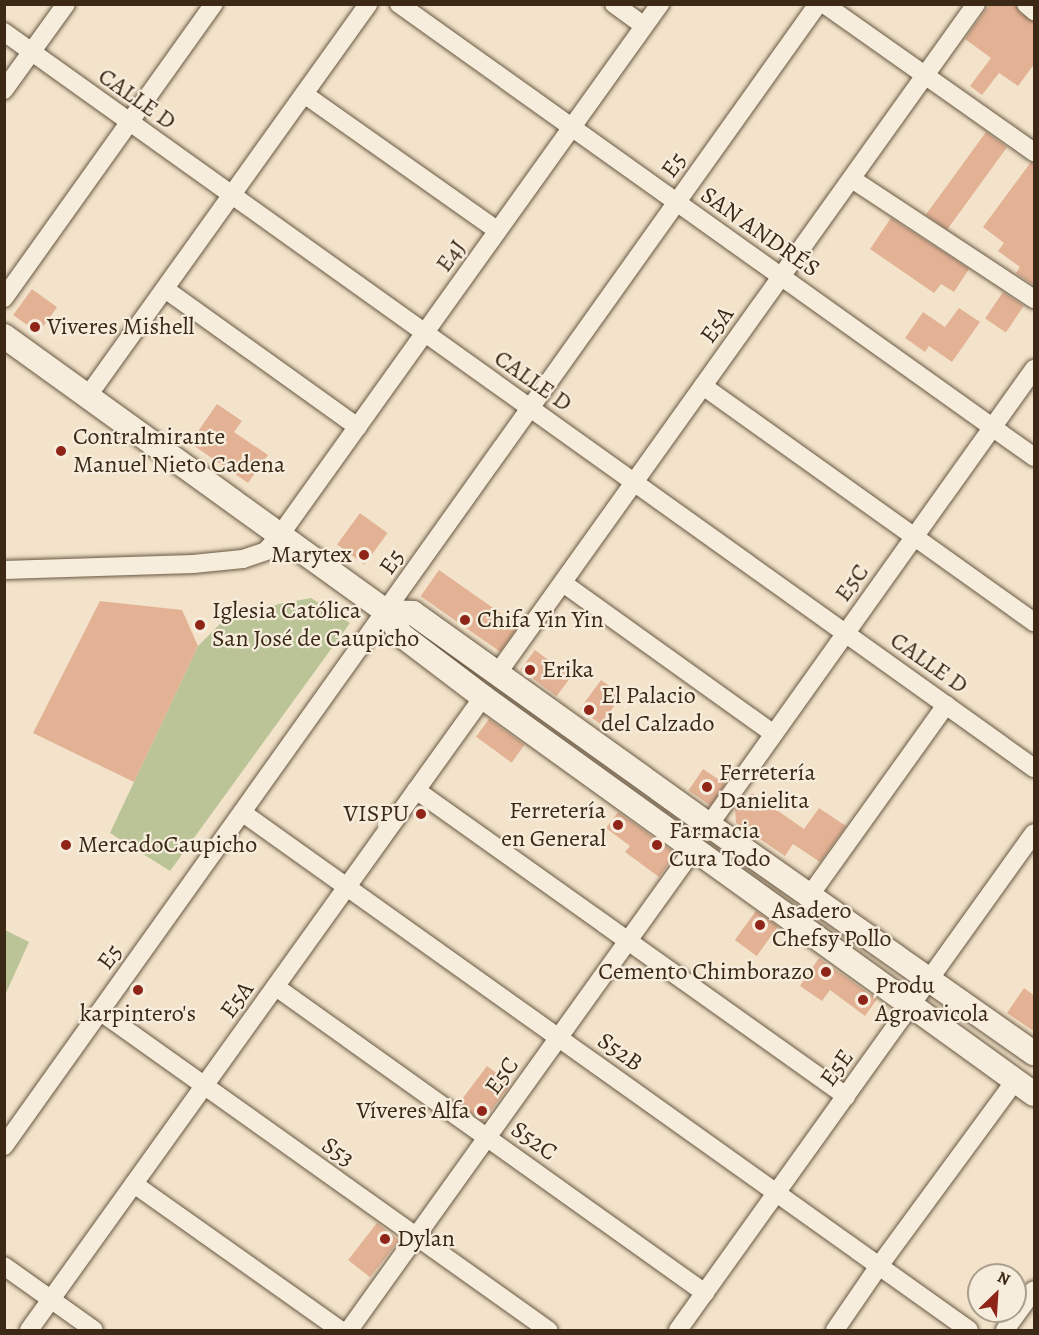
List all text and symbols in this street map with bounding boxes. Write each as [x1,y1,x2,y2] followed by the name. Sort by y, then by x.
[93,62,181,136] street label: CALLE D
[655,147,693,183] street label: E5
[695,180,825,284] street label: SAN ANDRÉS
[430,234,472,278] street label: E4J
[694,301,740,349] street label: E5A
[47,313,194,341] place label: Viveres Mishell
[28,320,42,334] marker: Viveres Mishell
[489,344,577,418] street label: CALLE D
[73,423,285,479] place label: Contralmirante Manuel Nieto Cadena
[54,444,68,458] marker: Contralmirante Manuel Nieto Cadena
[271,541,352,569] place label: Marytex
[373,544,411,580] street label: E5
[357,548,371,562] marker: Marytex
[829,559,875,607] street label: E5C
[212,597,419,653] place label: Iglesia Católica San José de Caupicho
[477,606,604,634] place label: Chifa Yin Yin
[458,613,472,627] marker: Chifa Yin Yin
[193,618,207,632] marker: Iglesia Católica San José de Caupicho
[885,626,973,700] street label: CALLE D
[542,656,594,684] place label: Erika
[523,663,537,677] marker: Erika
[601,682,714,738] place label: El Palacio del Calzado
[582,703,596,717] marker: El Palacio del Calzado
[719,759,816,815] place label: Ferretería Danielita
[700,780,714,794] marker: Ferretería Danielita
[501,797,606,853] place label: Ferretería en General
[343,800,409,828] place label: VISPU
[414,807,428,821] marker: VISPU
[669,817,770,873] place label: Farmacia Cura Todo
[611,818,625,832] marker: Ferretería en General
[78,831,257,859] place label: MercadoCaupicho
[59,838,73,852] marker: MercadoCaupicho
[650,838,664,852] marker: Farmacia Cura Todo
[772,897,891,953] place label: Asadero Chefsy Pollo
[753,918,767,932] marker: Asadero Chefsy Pollo
[91,939,129,975] street label: E5
[598,958,814,986] place label: Cemento Chimborazo
[819,965,833,979] marker: Cemento Chimborazo
[875,972,989,1028] place label: Produ Agroavicola
[214,976,260,1024] street label: E5A
[131,983,145,997] marker: karpintero's
[856,993,870,1007] marker: Produ Agroavicola
[80,1000,196,1028] place label: karpintero's
[592,1026,648,1078] street label: S52B
[814,1044,860,1092] street label: E5E
[479,1052,525,1100] street label: E5C
[356,1097,470,1125] place label: Víveres Alfa
[475,1104,489,1118] marker: Víveres Alfa
[505,1115,563,1167] street label: S52C
[316,1131,360,1173] street label: S53
[397,1225,455,1253] place label: Dylan
[378,1232,392,1246] marker: Dylan
[967,1263,1027,1323] north arrow
[994,1266,1014,1291] text: N

